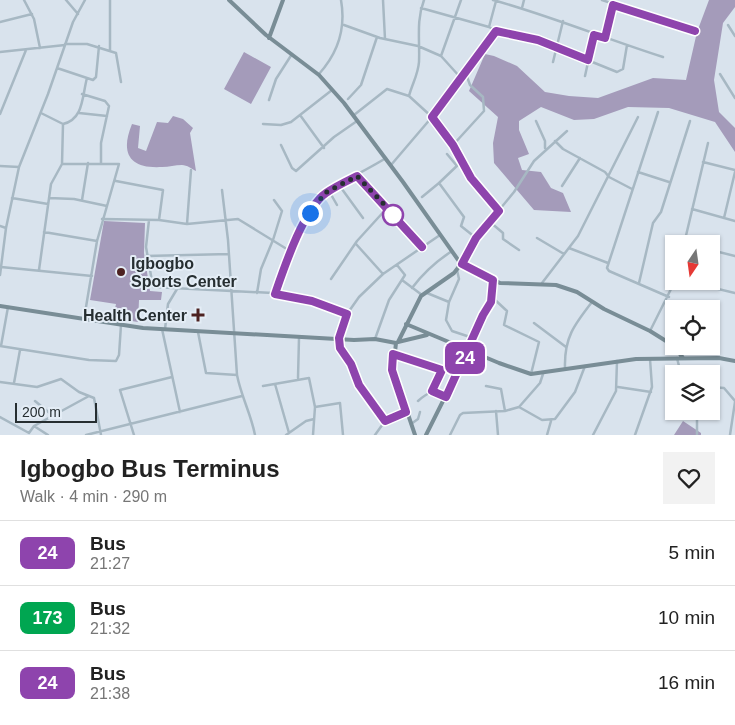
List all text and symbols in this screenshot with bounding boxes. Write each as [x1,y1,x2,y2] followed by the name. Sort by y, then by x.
[298,201,323,226] your location
[382,204,404,226] unlabelled marker
[665,235,720,290] north arrow
[665,235,720,420] map controls
[131,255,237,290] place label: Igbogbo Sports Center
[115,266,127,278] marker: Igbogbo Sports Center
[665,300,720,355] button: locate
[83,307,187,324] place label: Health Center
[191,308,205,322] marker: Health Center
[442,342,488,374] line badge: 24
[455,348,475,368] text: 24
[665,365,720,420] button: layers
[15,400,98,423] scale bar
[22,404,61,420] text: 200 m
[663,452,715,504] button: heart
[20,455,280,482] text: Igbogbo Bus Terminus
[20,488,167,505] text: Walk · 4 min · 290 m
[90,533,126,554] text: Bus
[669,542,715,563] text: 5 min
[37,543,58,563] text: 24
[90,555,130,572] text: 21:27
[90,598,126,619] text: Bus
[658,607,715,628] text: 10 min
[32,608,63,628] text: 173
[90,620,130,637] text: 21:32
[90,663,126,684] text: Bus
[658,672,715,693] text: 16 min
[37,673,58,693] text: 24
[90,685,130,702] text: 21:38

